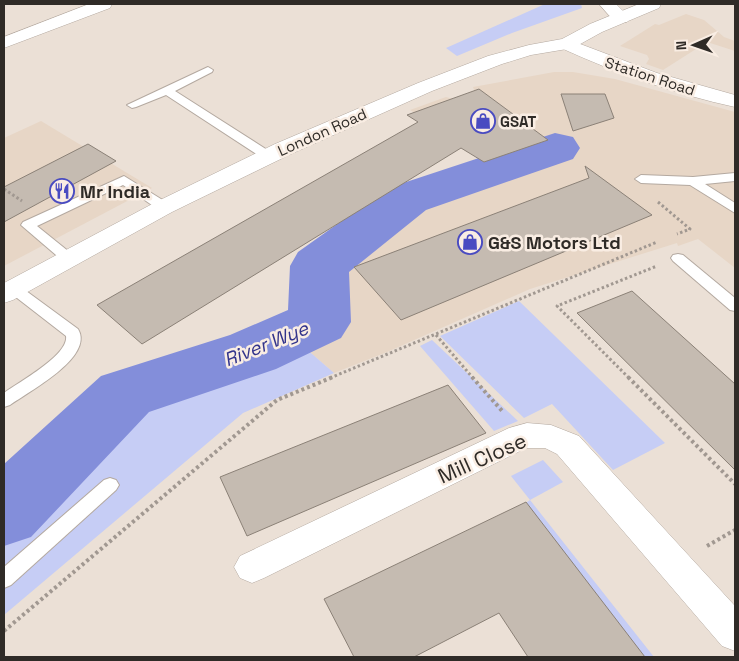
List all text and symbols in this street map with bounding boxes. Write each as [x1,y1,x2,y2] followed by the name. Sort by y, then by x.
[669,20,719,70] north arrow
[672,40,690,50] text: N
[602,52,698,100] street label: Station Road
[275,104,369,160] street label: London Road
[470,108,496,134] shop icon: GSAT
[500,112,537,131] place label: GSAT
[49,178,75,204] restaurant icon: Mr India
[80,180,151,203] place label: Mr India
[457,229,483,255] shop icon: G&S Motors Ltd
[488,231,621,254] place label: G&S Motors Ltd
[220,315,313,372] water label: River Wye
[434,427,530,489] street label: Mill Close

